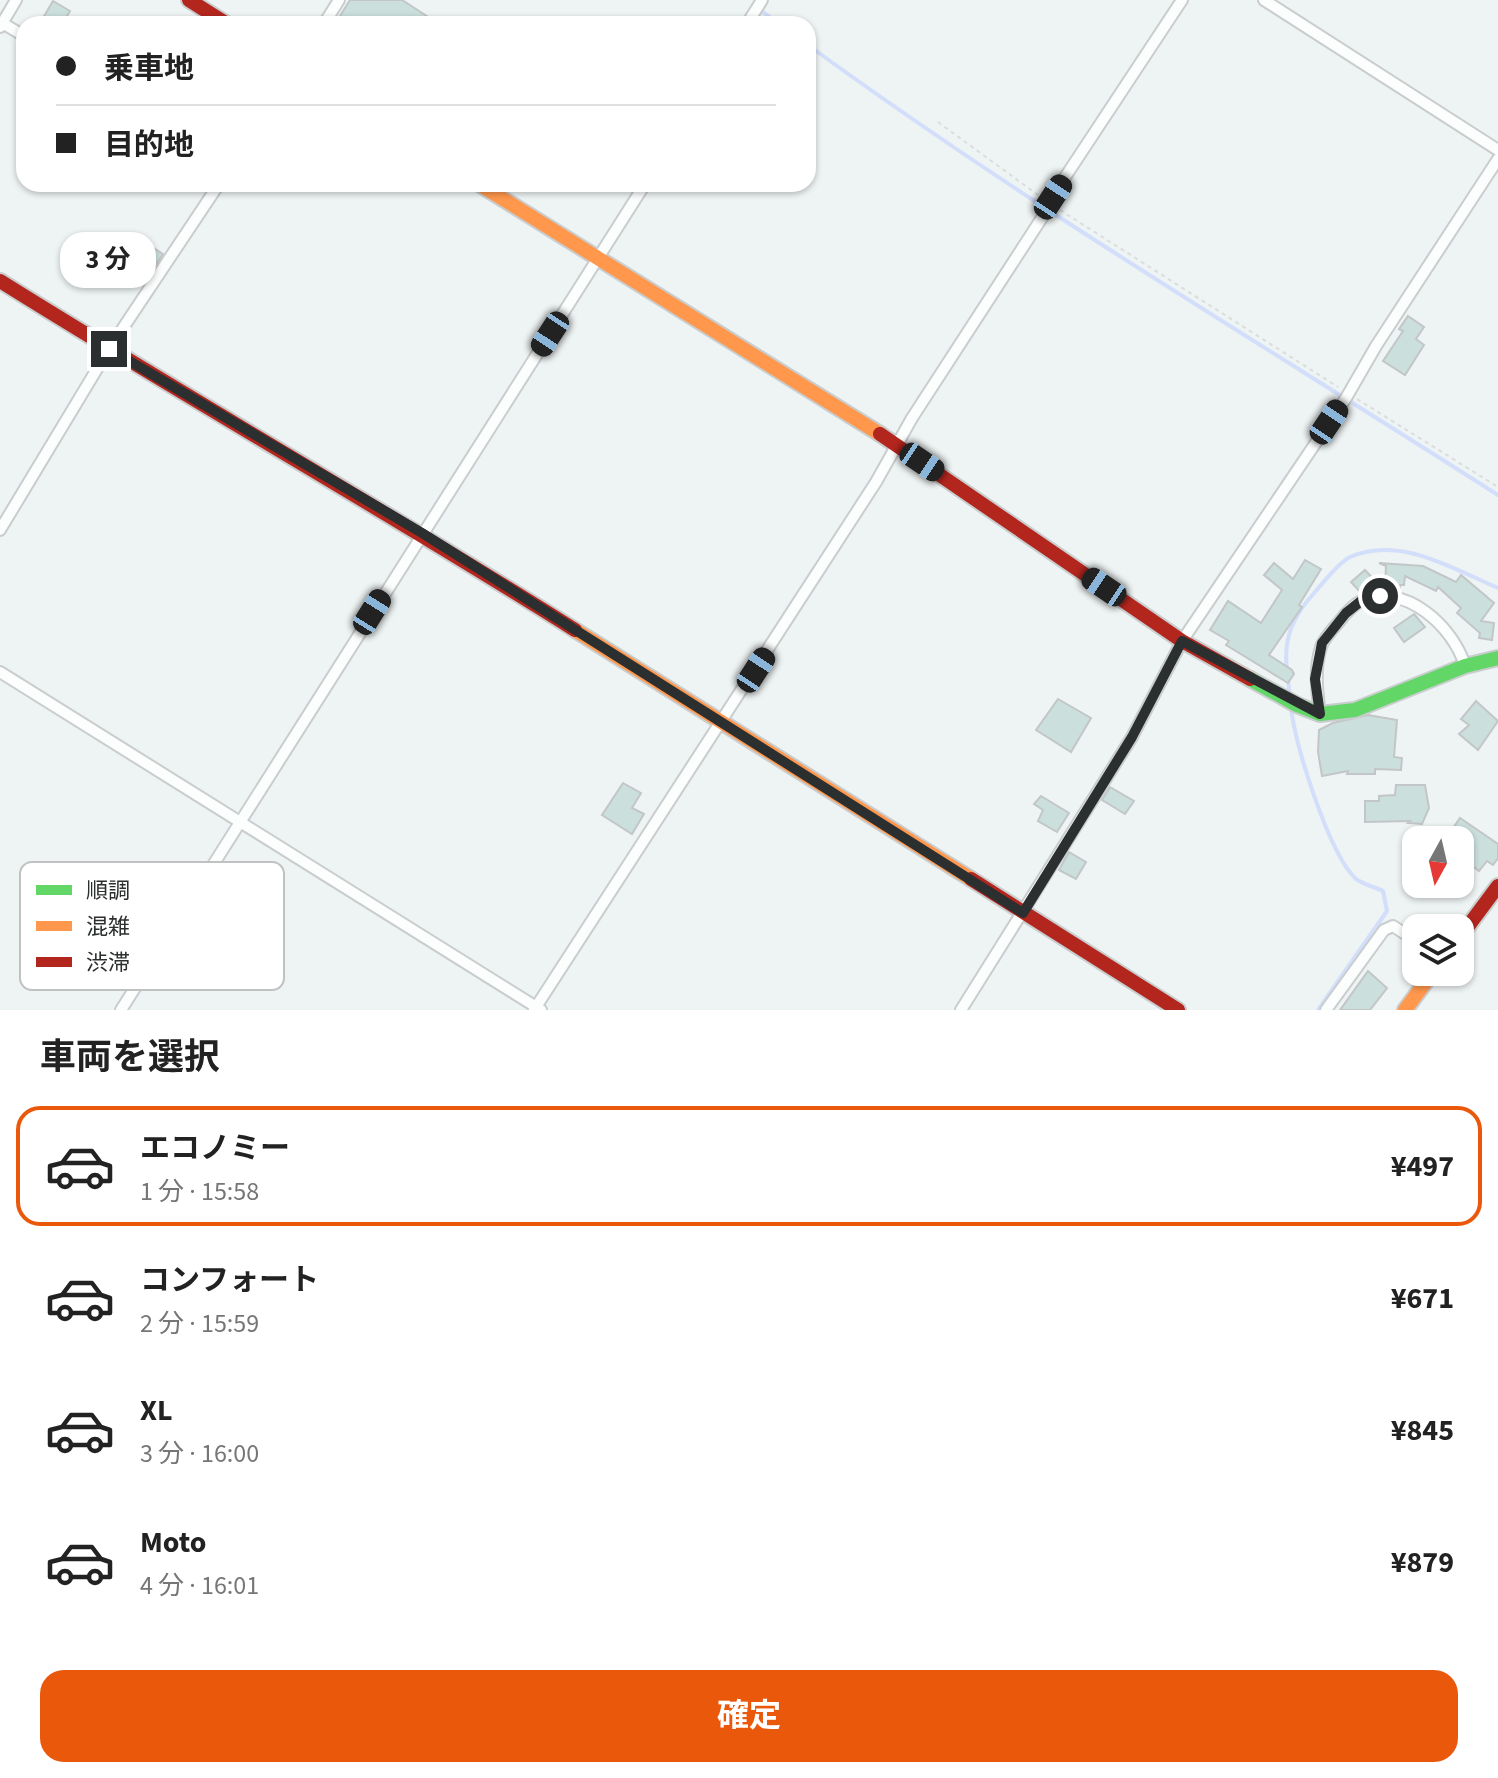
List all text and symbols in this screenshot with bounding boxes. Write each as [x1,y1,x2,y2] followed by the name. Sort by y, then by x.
[104,47,194,90] text: 乗車地
[104,124,194,167] text: 目的地
[1030,170,1076,224] car
[61,233,157,289] callout: 3 分
[86,241,130,278] text: 3 分
[527,307,573,361] car
[91,331,127,367] route end
[1306,395,1352,449] car
[895,439,949,485] car
[1077,564,1131,610] car
[1362,578,1398,614] route start
[349,585,395,639] car
[733,643,779,697] car
[1402,826,1474,898] north arrow
[1402,826,1474,986] map controls
[20,862,284,990] legend
[86,875,130,907] text: 順調
[86,911,130,943] text: 混雑
[1402,914,1474,986] button: layers
[86,947,130,979] text: 渋滞
[40,1032,220,1083] text: 車両を選択
[140,1127,290,1170] text: エコノミー
[44,1130,116,1202] icon: car
[1391,1145,1454,1188] text: ¥497
[140,1173,259,1210] text: 1 分 · 15:58
[140,1259,319,1302] text: コンフォート
[44,1262,116,1334] icon: car
[1391,1277,1454,1320] text: ¥671
[140,1305,259,1342] text: 2 分 · 15:59
[140,1389,173,1432] text: XL
[44,1394,116,1466] icon: car
[1391,1409,1454,1452] text: ¥845
[140,1435,259,1472] text: 3 分 · 16:00
[140,1521,206,1564] text: Moto
[44,1526,116,1598] icon: car
[1391,1541,1454,1584] text: ¥879
[140,1567,259,1604] text: 4 分 · 16:01
[40,1670,1458,1762] button: 確定

